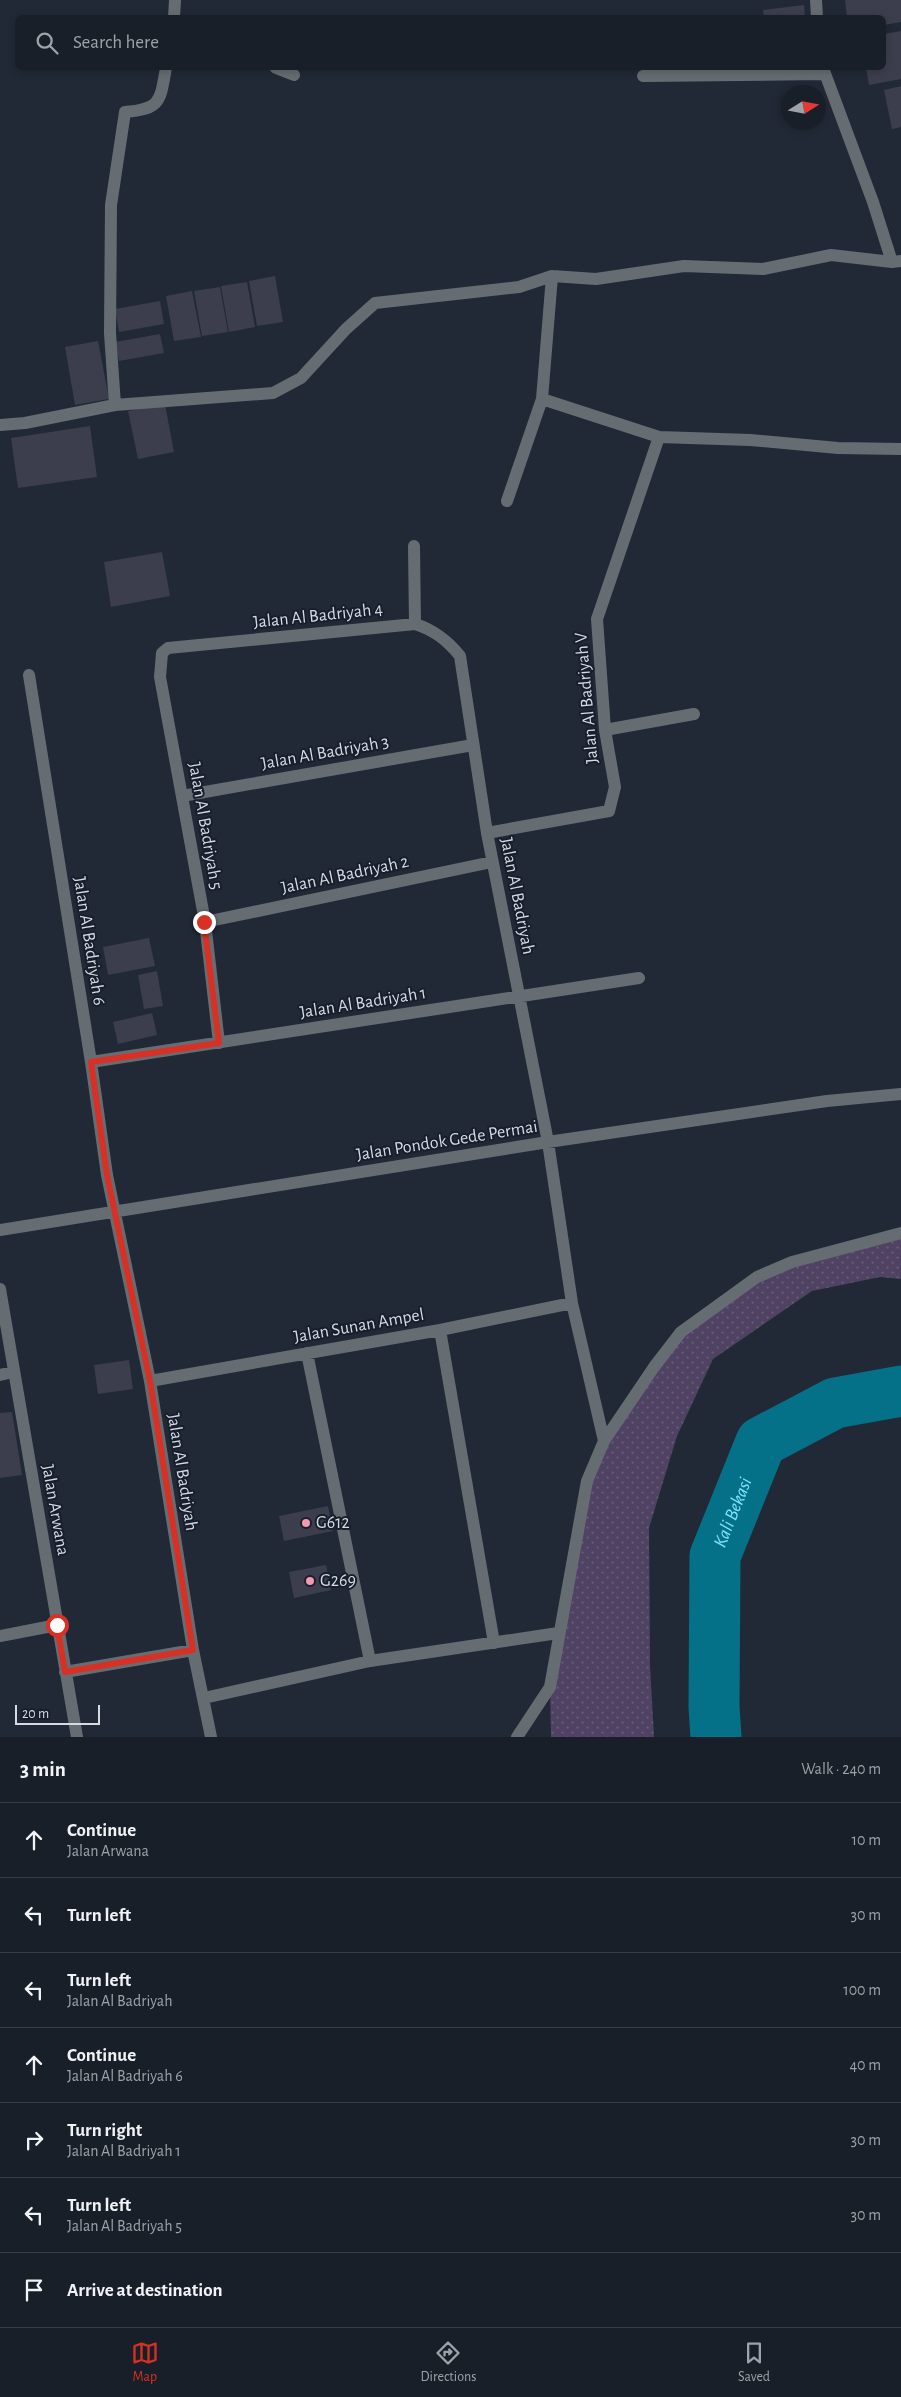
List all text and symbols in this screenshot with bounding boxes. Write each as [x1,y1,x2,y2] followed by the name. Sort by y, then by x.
[15,15,886,70] search box
[33,29,61,57] icon: search
[73,33,159,52] text: Search here
[781,85,826,130] north arrow
[252,600,384,632] street label: Jalan Al Badriyah 4
[572,631,602,764] street label: Jalan Al Badriyah V
[260,733,390,773] street label: Jalan Al Badriyah 3
[185,761,225,891] street label: Jalan Al Badriyah 5
[497,836,537,956] street label: Jalan Al Badriyah
[280,853,410,897] street label: Jalan Al Badriyah 2
[70,875,108,1007] street label: Jalan Al Badriyah 6
[193,911,216,934] route end
[298,984,428,1022] street label: Jalan Al Badriyah 1
[355,1118,539,1164] street label: Jalan Pondok Gede Permai
[292,1306,426,1346] street label: Jalan Sunan Ampel
[164,1412,200,1532] street label: Jalan Al Badriyah
[38,1463,72,1557] street label: Jalan Arwana
[710,1475,755,1550] water label: Kali Bekasi
[316,1514,350,1532] place label: G612
[300,1517,312,1529] marker: G612
[320,1572,356,1590] place label: G269
[304,1575,316,1587] marker: G269
[46,1614,69,1637] route start
[15,1702,100,1725] scale bar
[22,1707,49,1721] text: 20 m
[20,1759,66,1780] text: 3 min
[801,1761,881,1777] text: Walk · 240 m
[67,1821,136,1840] text: Continue
[20,1826,48,1854] icon: ahead
[852,1832,881,1848] text: 10 m
[67,1843,149,1859] text: Jalan Arwana
[20,1901,48,1929] icon: left
[67,1906,131,1925] text: Turn left
[851,1907,881,1923] text: 30 m
[67,1971,131,1990] text: Turn left
[20,1976,48,2004] icon: left
[843,1982,881,1998] text: 100 m
[67,1993,173,2009] text: Jalan Al Badriyah
[67,2046,136,2065] text: Continue
[20,2051,48,2079] icon: ahead
[849,2057,881,2073] text: 40 m
[67,2068,183,2084] text: Jalan Al Badriyah 6
[67,2121,142,2140] text: Turn right
[20,2126,48,2154] icon: right
[851,2132,881,2148] text: 30 m
[67,2143,181,2159] text: Jalan Al Badriyah 1
[67,2196,131,2215] text: Turn left
[20,2201,48,2229] icon: left
[851,2207,881,2223] text: 30 m
[67,2218,182,2234] text: Jalan Al Badriyah 5
[20,2276,48,2304] icon: arrive
[67,2281,223,2300] text: Arrive at destination
[131,2339,159,2386] tab: Map
[421,2339,476,2386] tab: Directions
[738,2339,770,2386] tab: Saved

